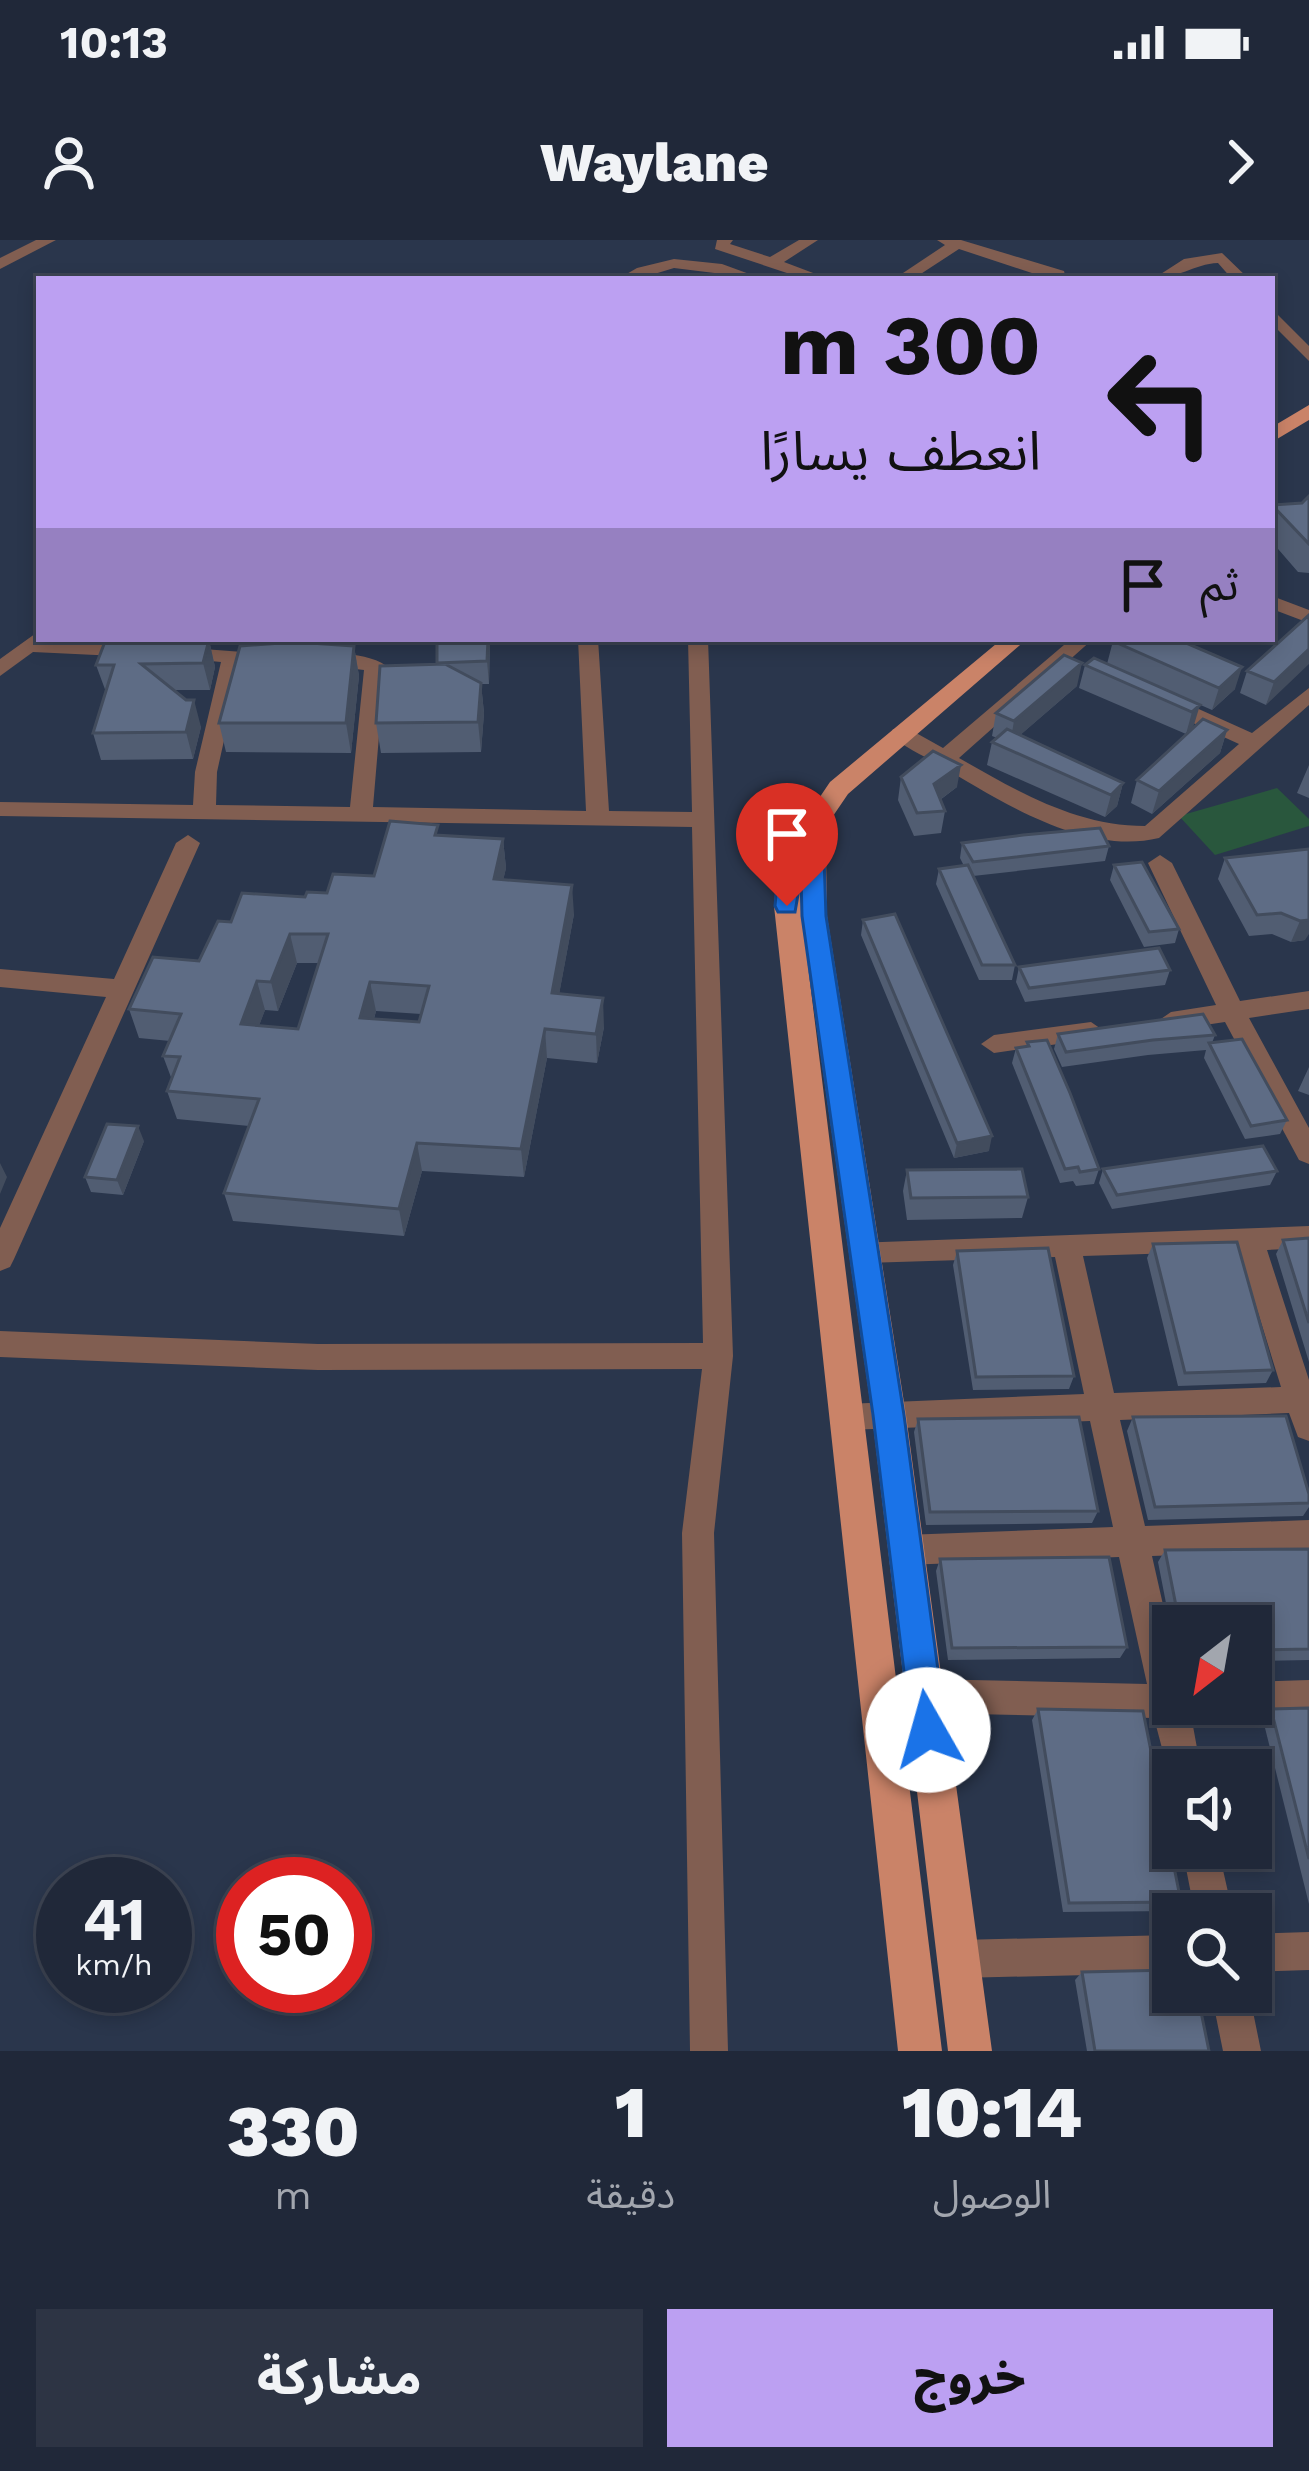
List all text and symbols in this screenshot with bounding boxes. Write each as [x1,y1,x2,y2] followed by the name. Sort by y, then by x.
[60,16,168,69] text: 10:13
[36,129,102,195] icon: person
[1207,129,1273,195] icon: forward
[540,131,769,194] text: Waylane
[780,296,1041,394] text: 300 m
[1083,324,1239,480] icon: left
[760,420,1041,483] text: انعطف يسارًا
[1110,552,1176,618] icon: arrive
[1200,558,1239,611] text: ثم
[736,783,838,906] pin
[754,801,820,867] icon: arrive
[1152,1605,1272,1725] north arrow
[1152,1605,1272,2013] map controls
[865,1667,991,1793] position arrow
[1152,1749,1272,1869] button: sound
[216,1857,372,2013] speed limit sign: 50
[82,1884,146,1955] text: 41
[1152,1893,1272,2013] button: search
[75,1947,153,1982] text: km/h
[615,2070,647,2154] text: 1
[902,2070,1082,2154] text: 10:14
[227,2089,360,2173] text: 330
[586,2172,675,2217] text: دقيقة
[933,2172,1051,2217] text: الوصول
[275,2173,312,2218] text: m
[36,2309,643,2447] button: مشاركة
[667,2309,1273,2447] button: خروج

